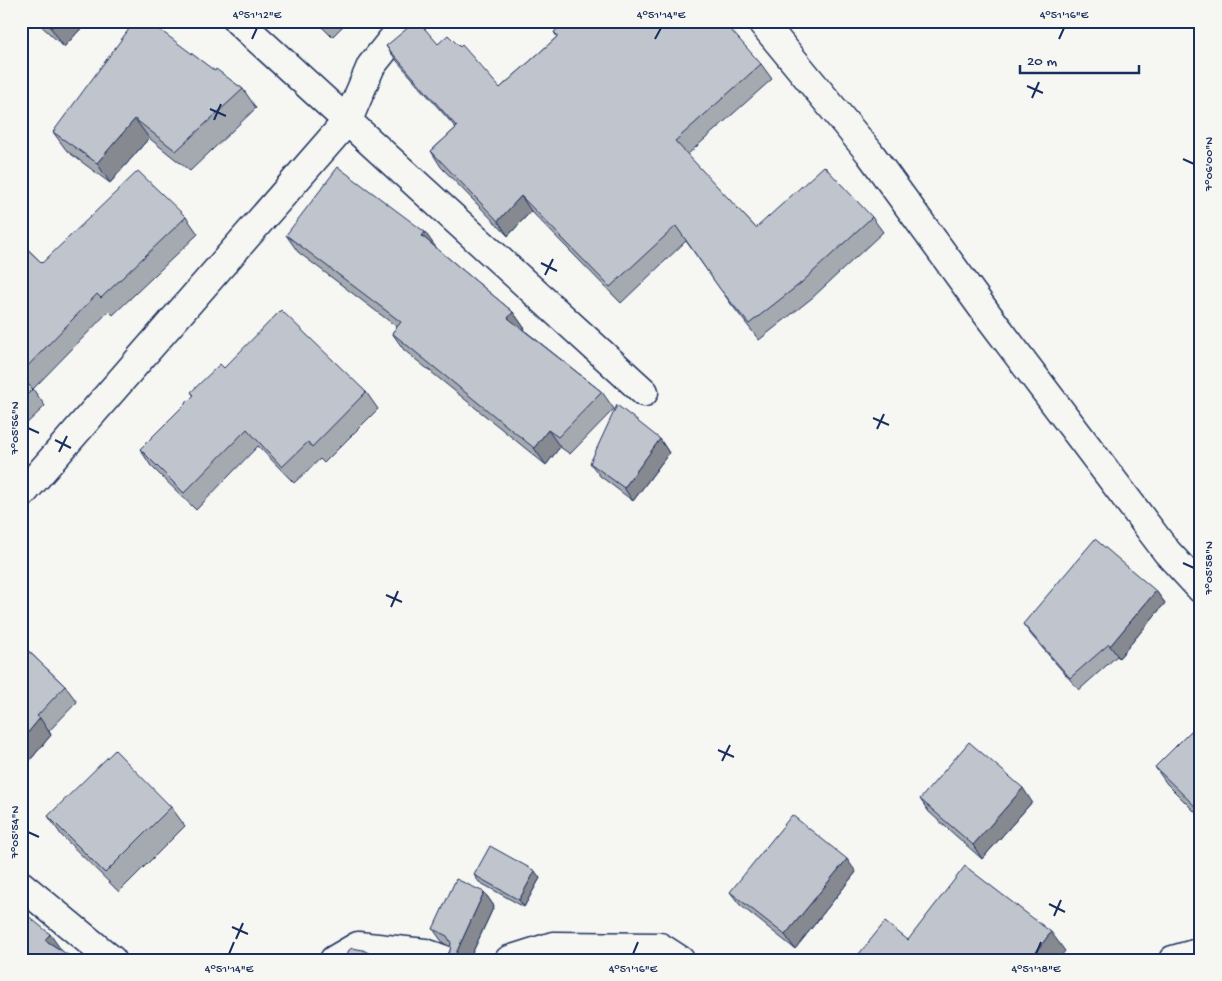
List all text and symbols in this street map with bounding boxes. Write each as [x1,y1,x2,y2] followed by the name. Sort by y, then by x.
[233,9,282,23] text: 4°51'12"E
[637,9,686,23] text: 4°51'14"E
[1040,9,1089,23] text: 4°51'16"E
[1020,42,1138,74] scale bar
[1027,53,1057,71] text: 20 m
[1203,137,1217,192] text: 7°06'00"N
[9,401,23,456] text: 7°05'56"N
[1203,541,1217,596] text: 7°05'58"N
[9,806,23,859] text: 7°05'54"N
[205,963,254,977] text: 4°51'14"E
[609,963,658,977] text: 4°51'16"E
[1011,963,1061,977] text: 4°51'18"E

